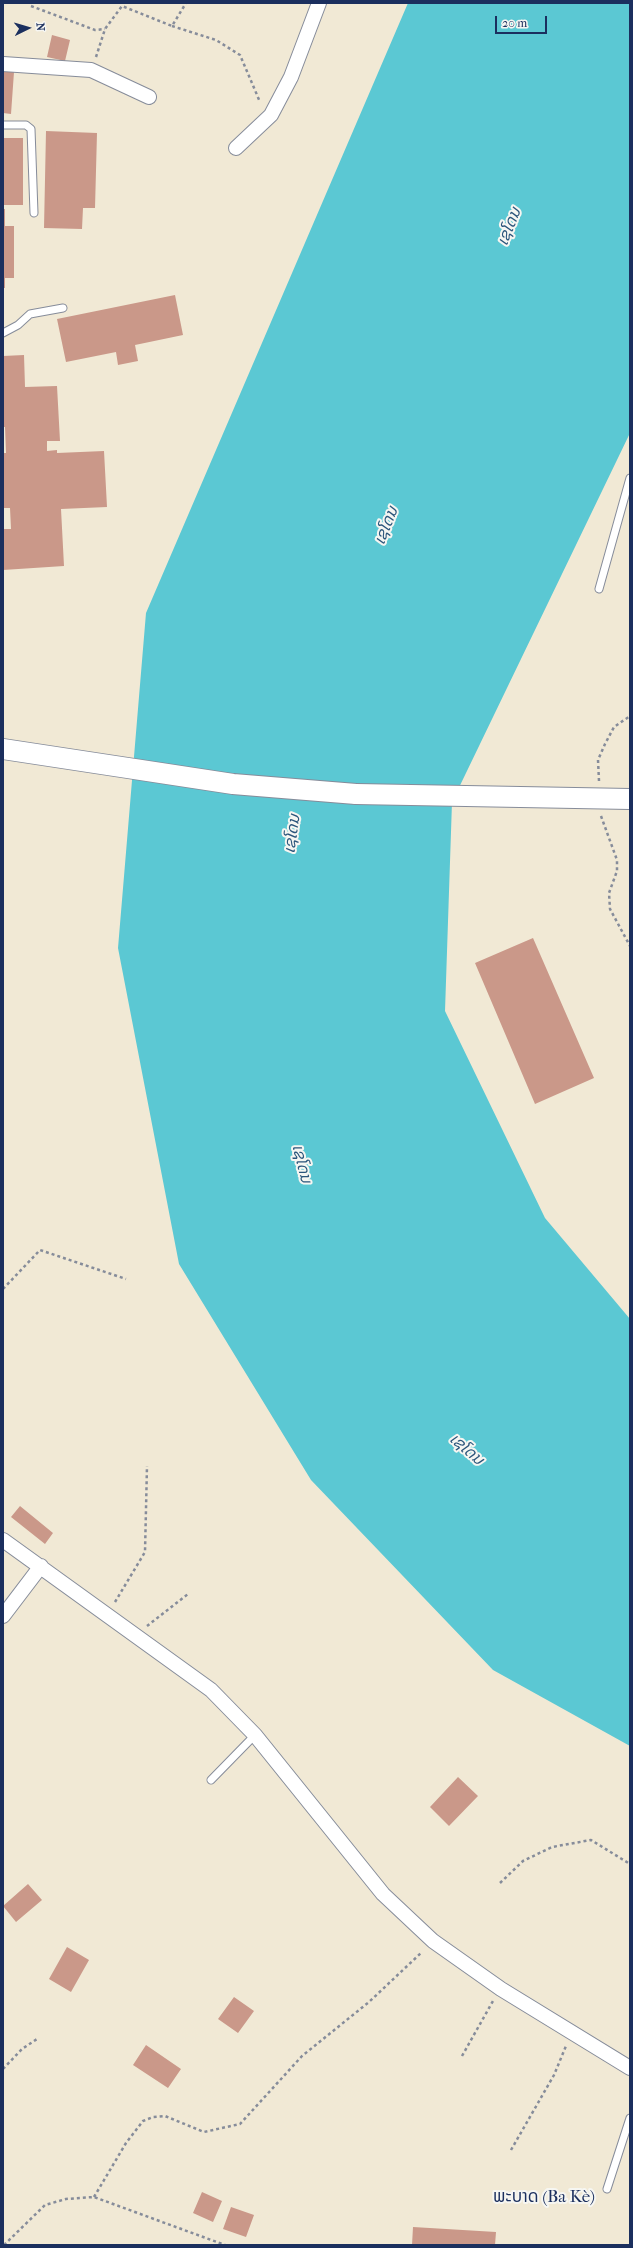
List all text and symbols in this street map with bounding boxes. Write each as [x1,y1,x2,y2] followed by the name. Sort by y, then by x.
[8,8,48,48] north arrow
[497,8,549,34] scale bar
[502,16,527,30] text: 20 m
[34,22,47,32] text: N
[494,205,526,249] water label: ເຊໂດນ
[371,504,403,548] water label: ເຊໂດນ
[281,813,305,855] water label: ເຊໂດນ
[287,1143,315,1185] water label: ເຊໂດນ
[445,1430,487,1470] water label: ເຊໂດນ
[493,2188,595,2208] district label: ພະບາດ (Ba Kè)

